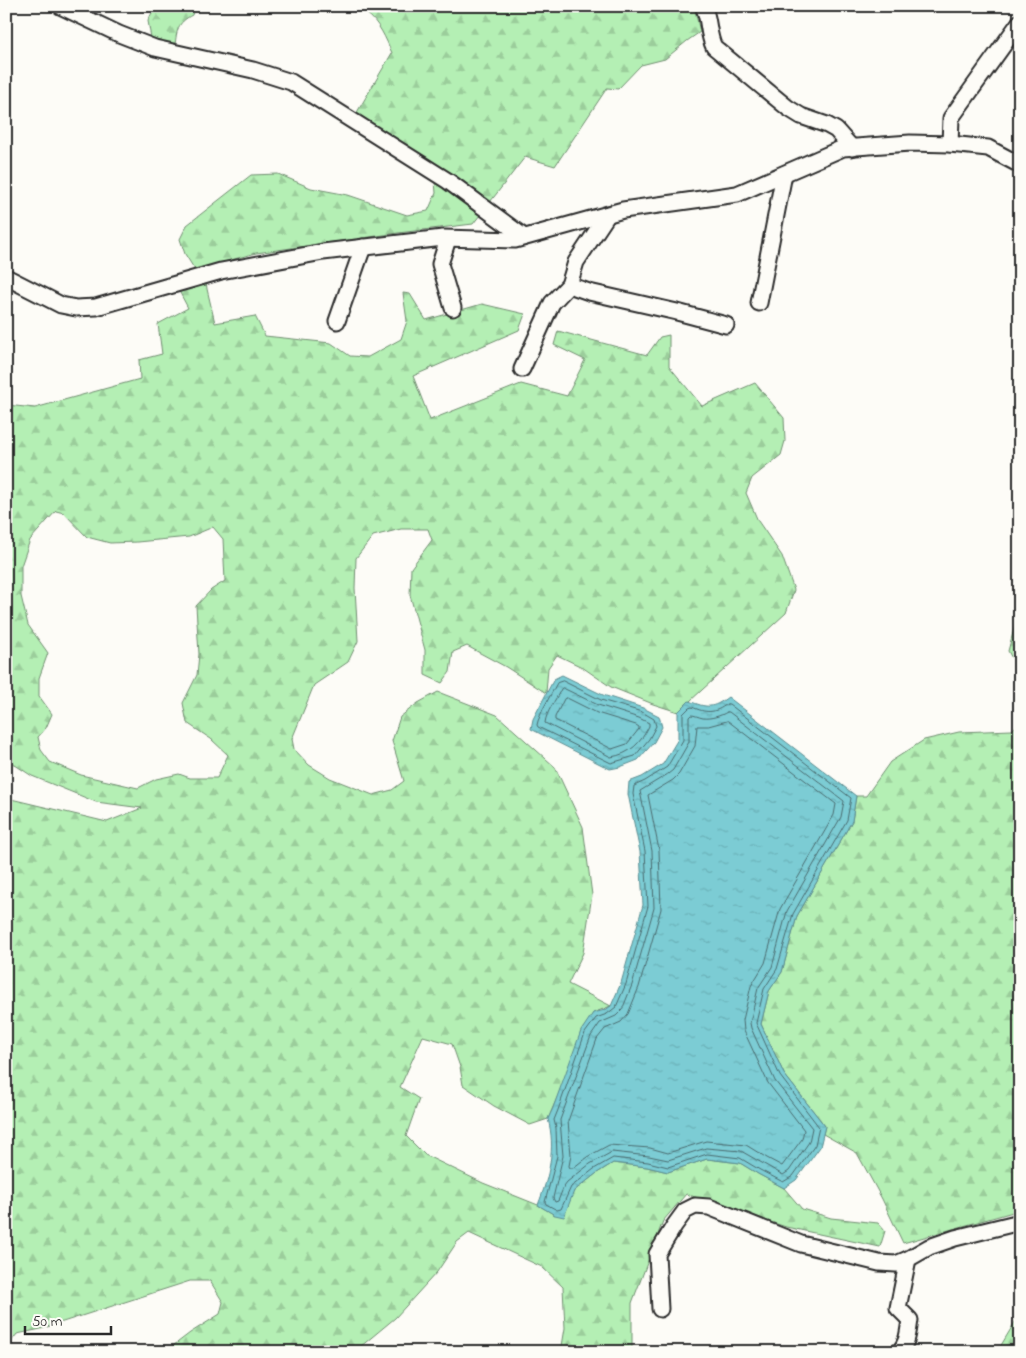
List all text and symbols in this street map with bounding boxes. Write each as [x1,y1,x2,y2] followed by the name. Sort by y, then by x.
[25,1303,111,1335] scale bar
[32,1311,63,1333] text: 50 m

